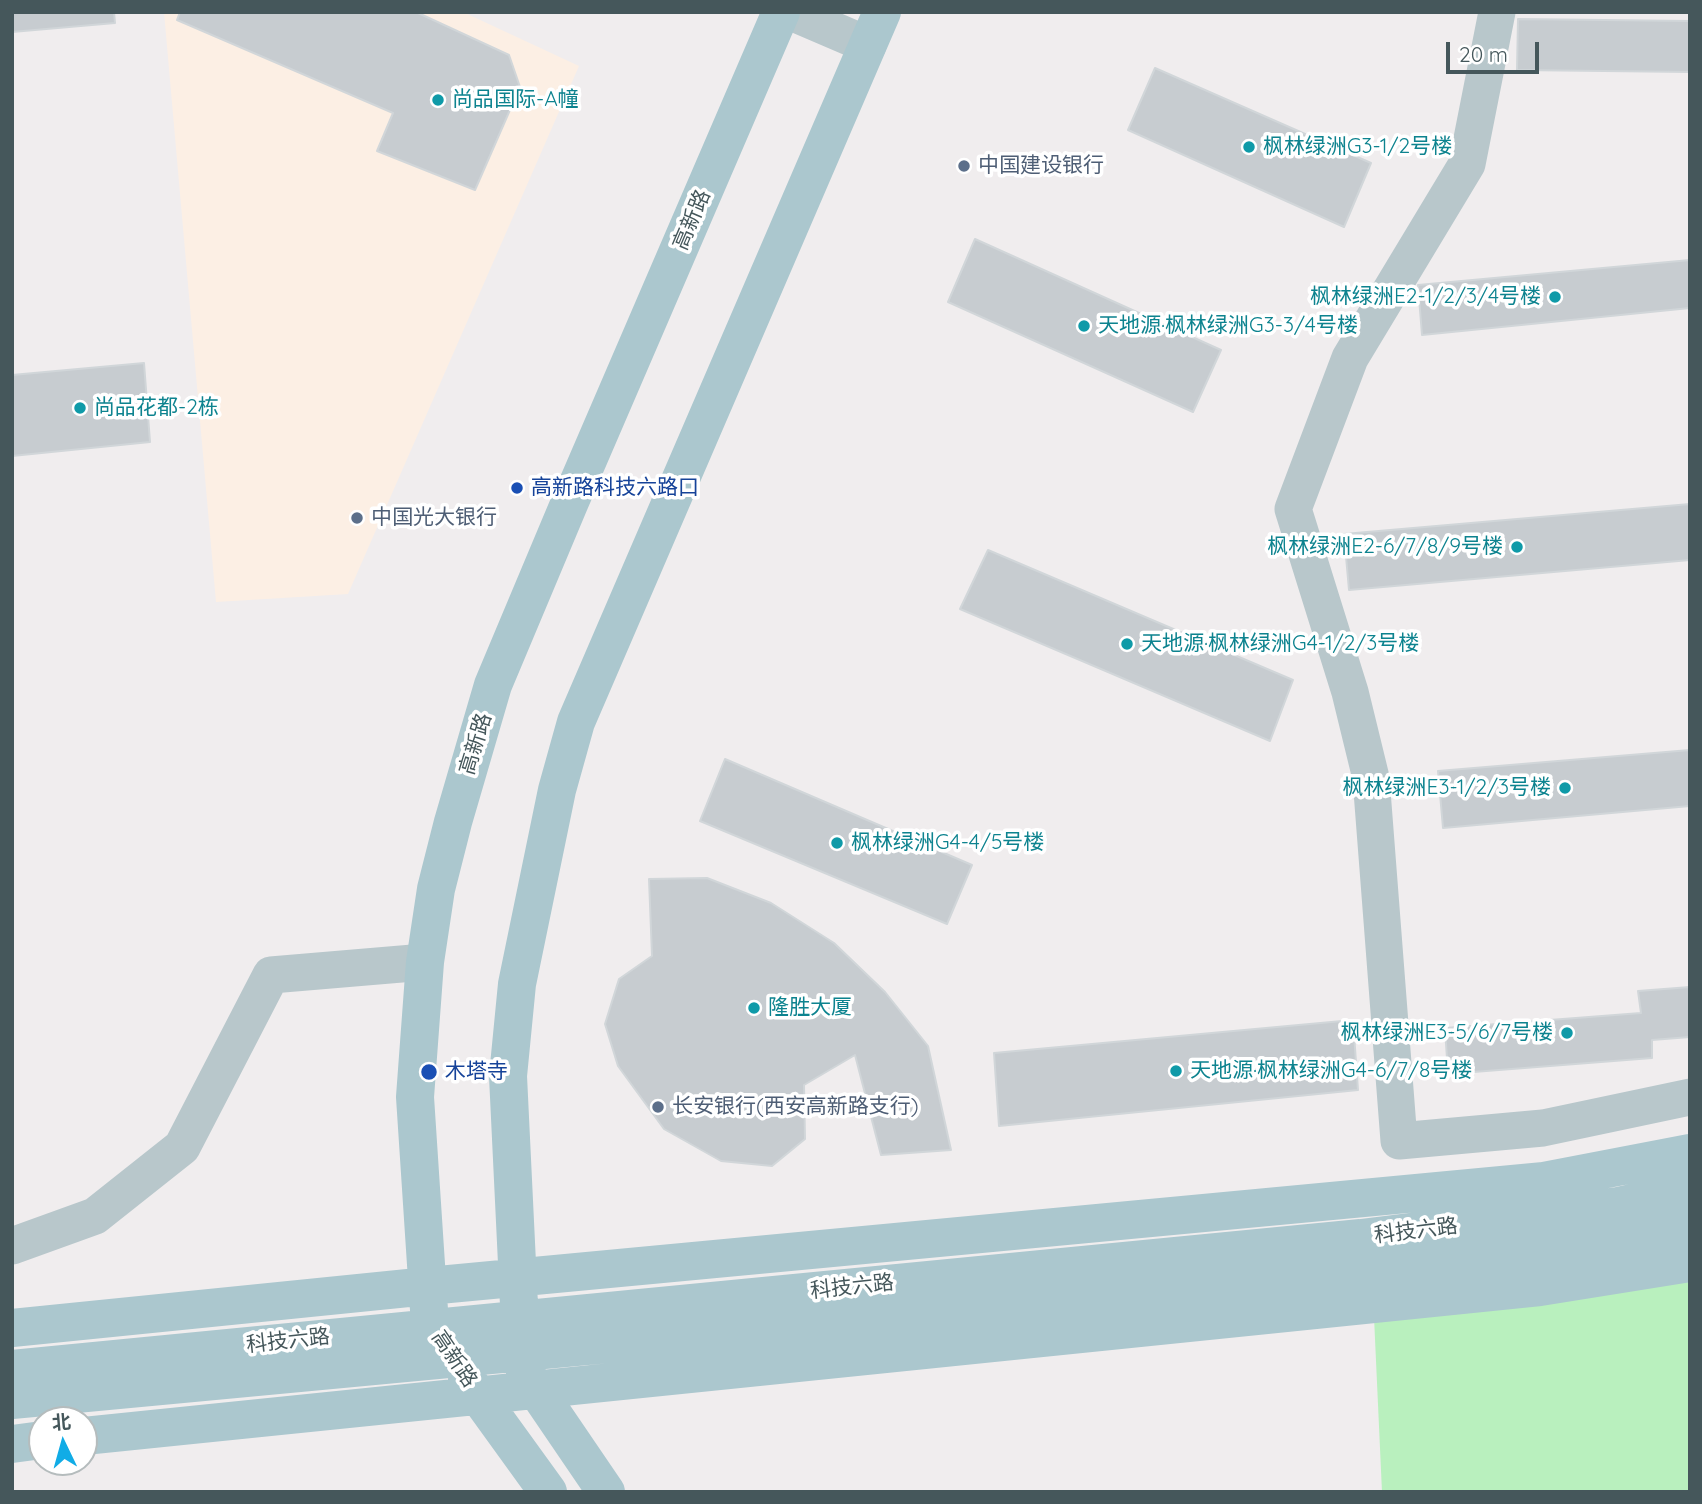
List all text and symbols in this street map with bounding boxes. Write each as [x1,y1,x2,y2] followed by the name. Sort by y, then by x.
[1450,28,1543,72] scale bar
[1459,41,1508,67] text: 20 m
[452,87,579,113] place label: 尚品国际-A幢
[430,92,446,108] marker: 尚品国际-A幢
[1263,134,1452,160] place label: 枫林绿洲G3-1/2号楼
[1241,139,1257,155] marker: 枫林绿洲G3-1/2号楼
[978,153,1104,179] place label: 中国建设银行
[956,158,972,174] marker: 中国建设银行
[668,186,716,254] street label: 高新路
[1310,284,1541,310] place label: 枫林绿洲E2-1/2/3/4号楼
[1547,289,1563,305] marker: 枫林绿洲E2-1/2/3/4号楼
[1098,313,1358,339] place label: 天地源·枫林绿洲G3-3/4号楼
[1076,318,1092,334] marker: 天地源·枫林绿洲G3-3/4号楼
[94,395,219,421] place label: 尚品花都-2栋
[72,400,88,416] marker: 尚品花都-2栋
[531,475,699,501] place label: 高新路科技六路口
[509,480,525,496] marker: 高新路科技六路口
[371,505,497,531] place label: 中国光大银行
[349,510,365,526] marker: 中国光大银行
[1267,534,1503,560] place label: 枫林绿洲E2-6/7/8/9号楼
[1509,539,1525,555] marker: 枫林绿洲E2-6/7/8/9号楼
[1141,631,1419,657] place label: 天地源·枫林绿洲G4-1/2/3号楼
[1119,636,1135,652] marker: 天地源·枫林绿洲G4-1/2/3号楼
[455,710,497,778] street label: 高新路
[1343,775,1551,801] place label: 枫林绿洲E3-1/2/3号楼
[1557,780,1573,796] marker: 枫林绿洲E3-1/2/3号楼
[851,830,1044,856] place label: 枫林绿洲G4-4/5号楼
[829,835,845,851] marker: 枫林绿洲G4-4/5号楼
[768,995,852,1021] place label: 隆胜大厦
[746,1000,762,1016] marker: 隆胜大厦
[1340,1020,1553,1046] place label: 枫林绿洲E3-5/6/7号楼
[1559,1025,1575,1041] marker: 枫林绿洲E3-5/6/7号楼
[1190,1058,1472,1084] place label: 天地源·枫林绿洲G4-6/7/8号楼
[445,1059,508,1085] place label: 木塔寺
[419,1062,439,1082] marker: 木塔寺
[1168,1063,1184,1079] marker: 天地源·枫林绿洲G4-6/7/8号楼
[672,1094,919,1120] place label: 长安银行(西安高新路支行)
[650,1099,666,1115] marker: 长安银行(西安高新路支行)
[1373,1213,1459,1249] street label: 科技六路
[809,1270,895,1304] street label: 科技六路
[245,1324,331,1358] street label: 科技六路
[426,1326,482,1392] street label: 高新路
[28,1406,98,1476] north arrow
[51,1409,72,1435] text: 北

